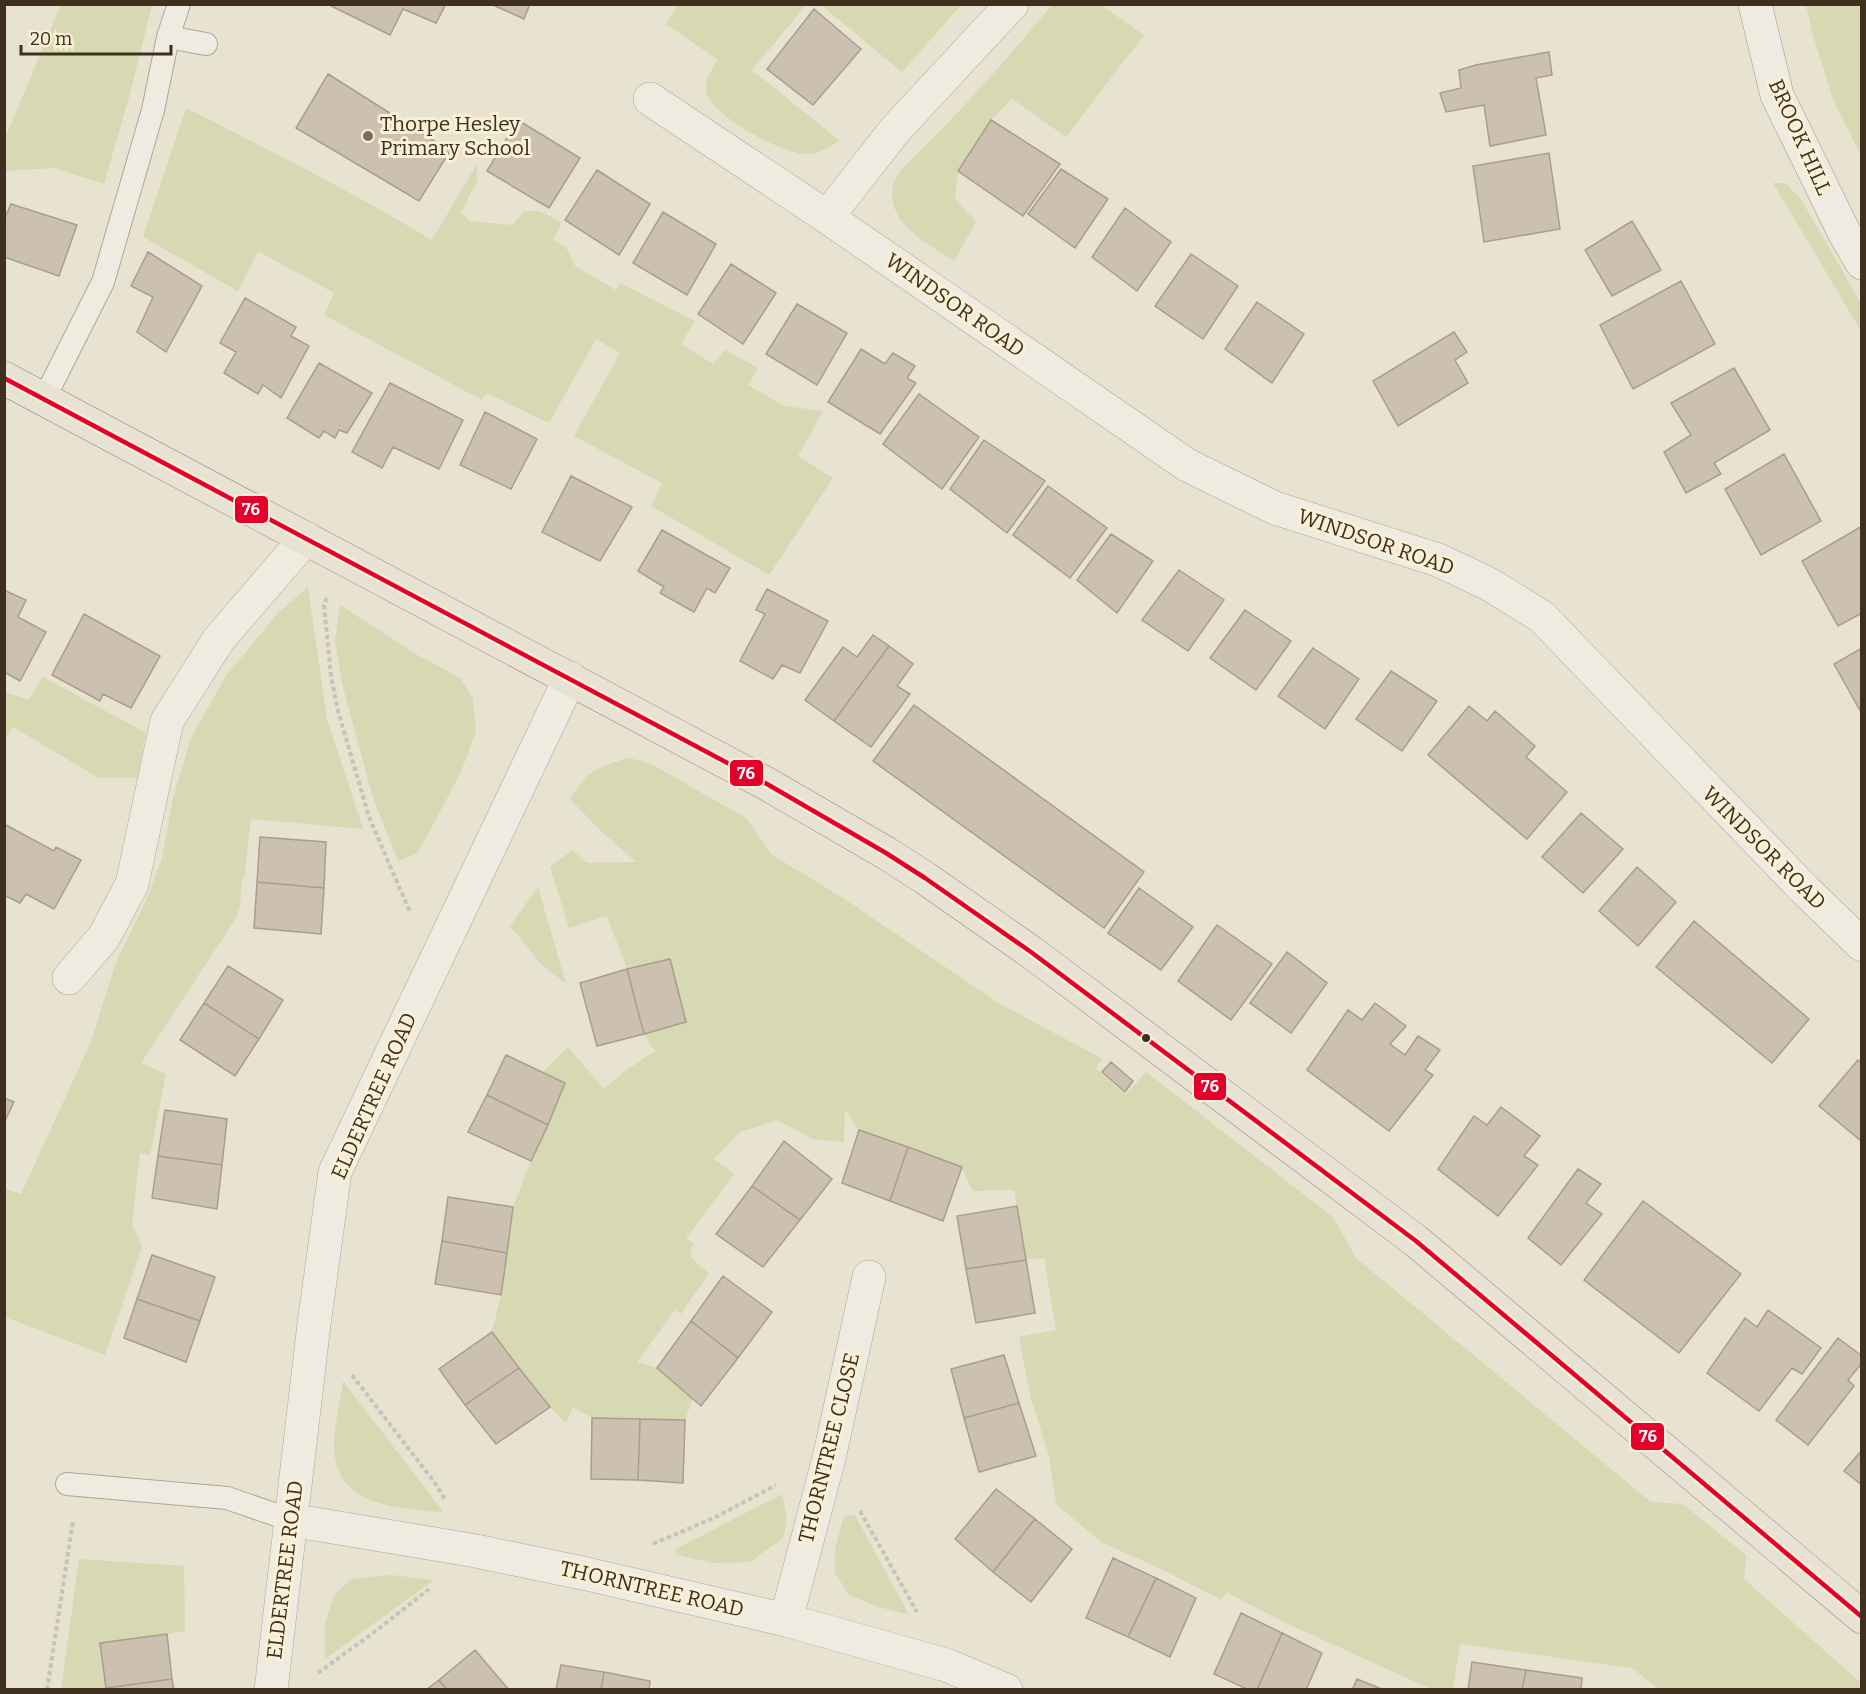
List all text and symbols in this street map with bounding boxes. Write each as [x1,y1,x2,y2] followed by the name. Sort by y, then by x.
[21,18,171,56] scale bar
[30,28,72,50] text: 20 m
[1763,75,1837,199] street label: BROOK HILL
[380,111,530,161] place label: Thorpe Hesley Primary School
[361,129,375,143] marker: Thorpe Hesley Primary School
[880,247,1030,363] street label: WINDSOR ROAD
[234,495,269,524] line badge: 76
[242,500,260,519] text: 76
[1294,503,1458,581] street label: WINDSOR ROAD
[729,759,764,787] line badge: 76
[737,764,755,783] text: 76
[1697,781,1831,915] street label: WINDSOR ROAD
[326,1009,422,1183] street label: ELDERTREE ROAD
[1140,1032,1152,1044] unlabelled marker
[1193,1072,1227,1101] line badge: 76
[1201,1077,1219,1096] text: 76
[793,1350,865,1546] street label: THORNTREE CLOSE
[1630,1422,1665,1451] line badge: 76
[1639,1427,1657,1446] text: 76
[261,1479,309,1661] street label: ELDERTREE ROAD
[557,1555,747,1623] street label: THORNTREE ROAD

